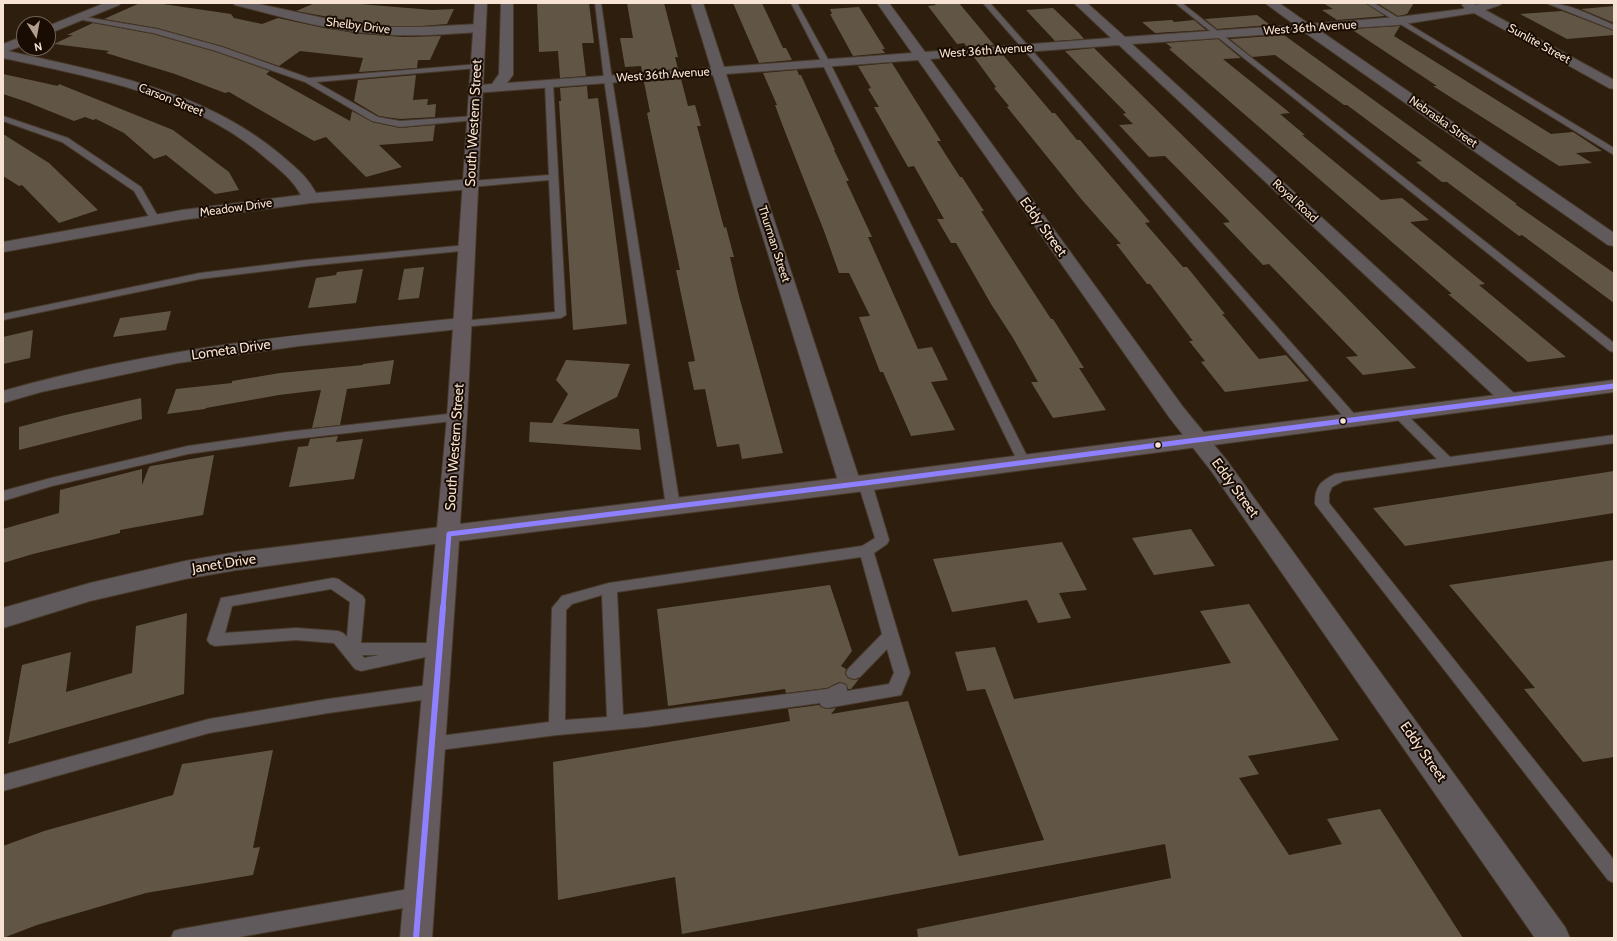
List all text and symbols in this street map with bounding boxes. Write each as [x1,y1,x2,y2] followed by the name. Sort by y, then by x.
[325,15,391,37] street label: Shelby Drive
[16,16,56,56] north arrow
[1263,18,1357,38] street label: West 36th Avenue
[1505,21,1573,67] street label: Sunlite Street
[33,39,43,54] text: N
[939,41,1033,61] street label: West 36th Avenue
[462,59,486,187] street label: South Western Street
[616,65,710,85] street label: West 36th Avenue
[136,80,206,120] street label: Carson Street
[1406,93,1480,151] street label: Nebraska Street
[1269,176,1321,226] street label: Royal Road
[1016,194,1070,260] street label: Eddy Street
[199,196,273,220] street label: Meadow Drive
[755,204,793,284] street label: Thurman Street
[190,336,272,364] street label: Lometa Drive
[442,383,468,511] street label: South Western Street
[1338,416,1348,426] unlabelled marker
[1153,440,1163,450] unlabelled marker
[1208,455,1262,521] street label: Eddy Street
[191,551,257,577] street label: Janet Drive
[1396,719,1450,785] street label: Eddy Street

